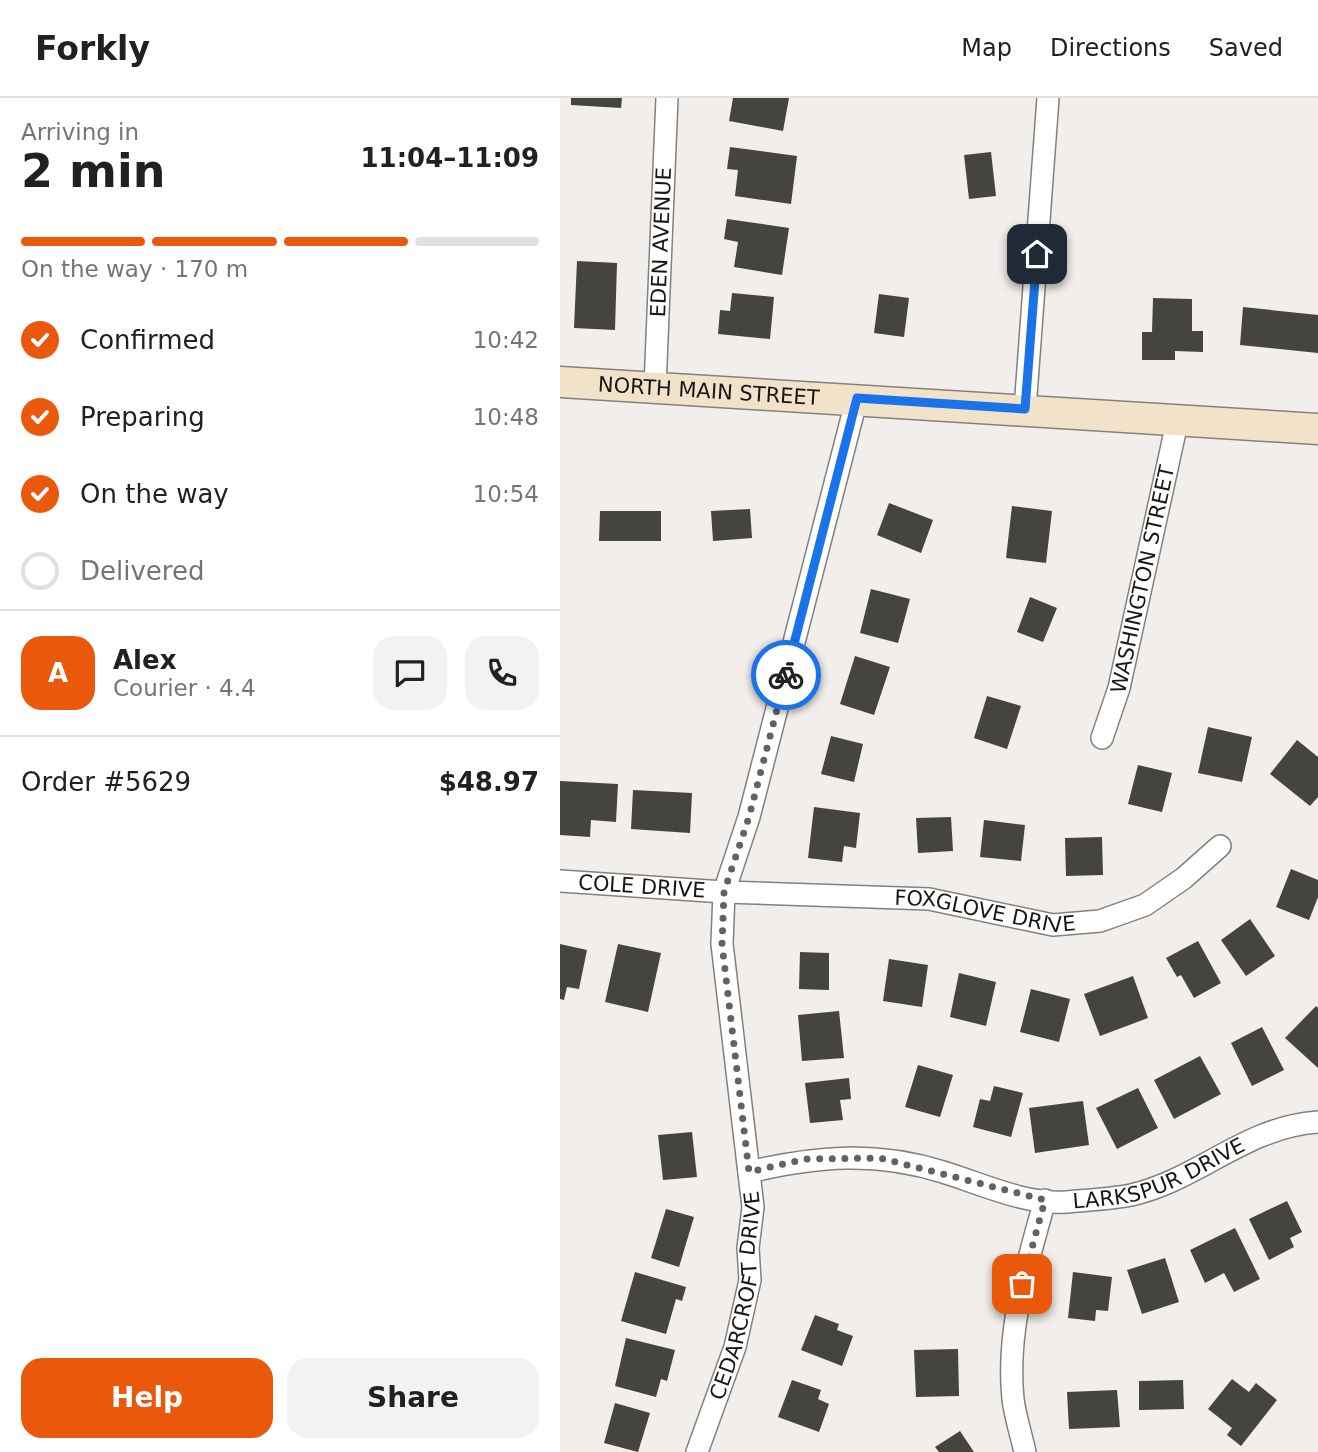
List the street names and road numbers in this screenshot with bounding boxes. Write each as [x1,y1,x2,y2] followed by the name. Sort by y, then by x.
[646,167,676,318] street label: EDEN AVENUE
[597,372,820,410] street label: NORTH MAIN STREET
[1106,463,1179,696] street label: WASHINGTON STREET
[577,870,706,903] street label: COLE DRIVE
[894,886,1077,937] street label: FOXGLOVE DRIVE
[1072,1133,1249,1213] street label: LARKSPUR DRIVE
[705,1190,765,1403] street label: CEDARCROFT DRIVE

